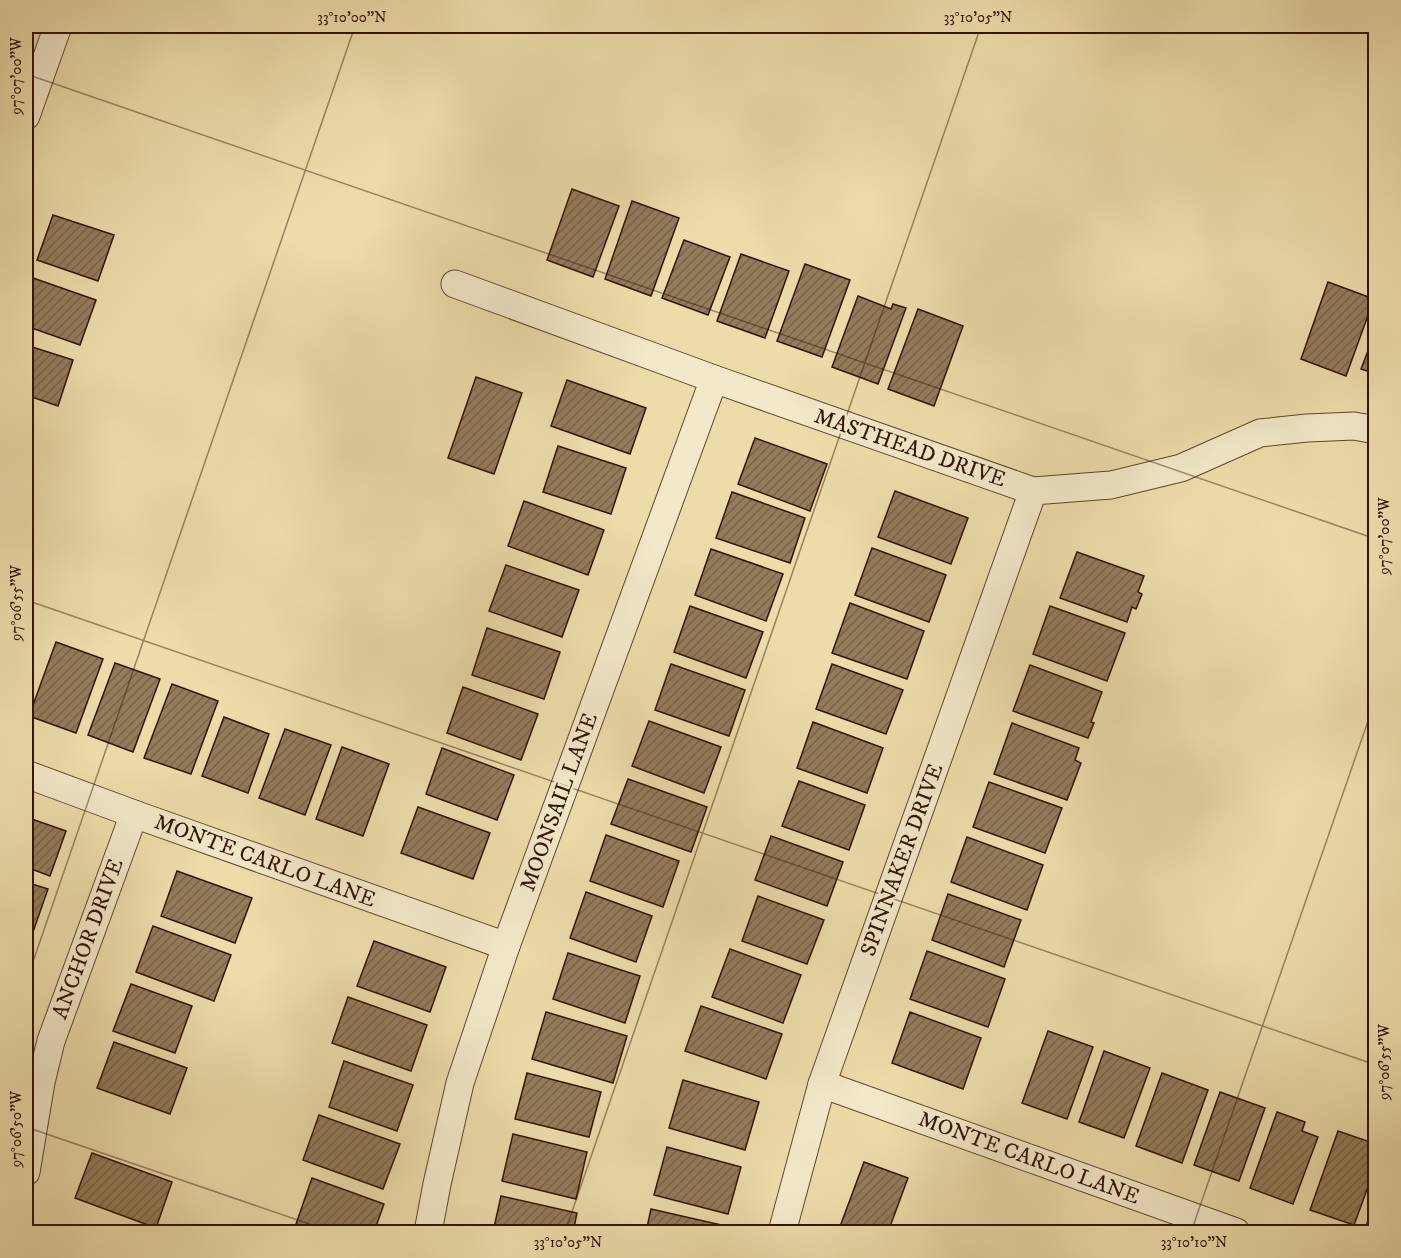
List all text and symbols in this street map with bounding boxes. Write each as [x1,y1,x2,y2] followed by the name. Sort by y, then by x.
[317,8,387,27] text: 33°10'00"N
[944,8,1012,27] text: 33°10'05"N
[7,37,26,116] text: 97°07'00"W
[811,403,1009,493] street label: MASTHEAD DRIVE
[1375,497,1394,576] text: 97°07'00"W
[7,565,26,642] text: 97°06'55"W
[514,709,604,895] street label: MOONSAIL LANE
[855,760,949,960] street label: SPINNAKER DRIVE
[151,808,379,914] street label: MONTE CARLO LANE
[46,855,130,1023] street label: ANCHOR DRIVE
[1375,1024,1394,1101] text: 97°06'55"W
[7,1090,26,1168] text: 97°06'50"W
[915,1105,1143,1211] street label: MONTE CARLO LANE
[534,1233,602,1252] text: 33°10'05"N
[1161,1233,1227,1252] text: 33°10'10"N

